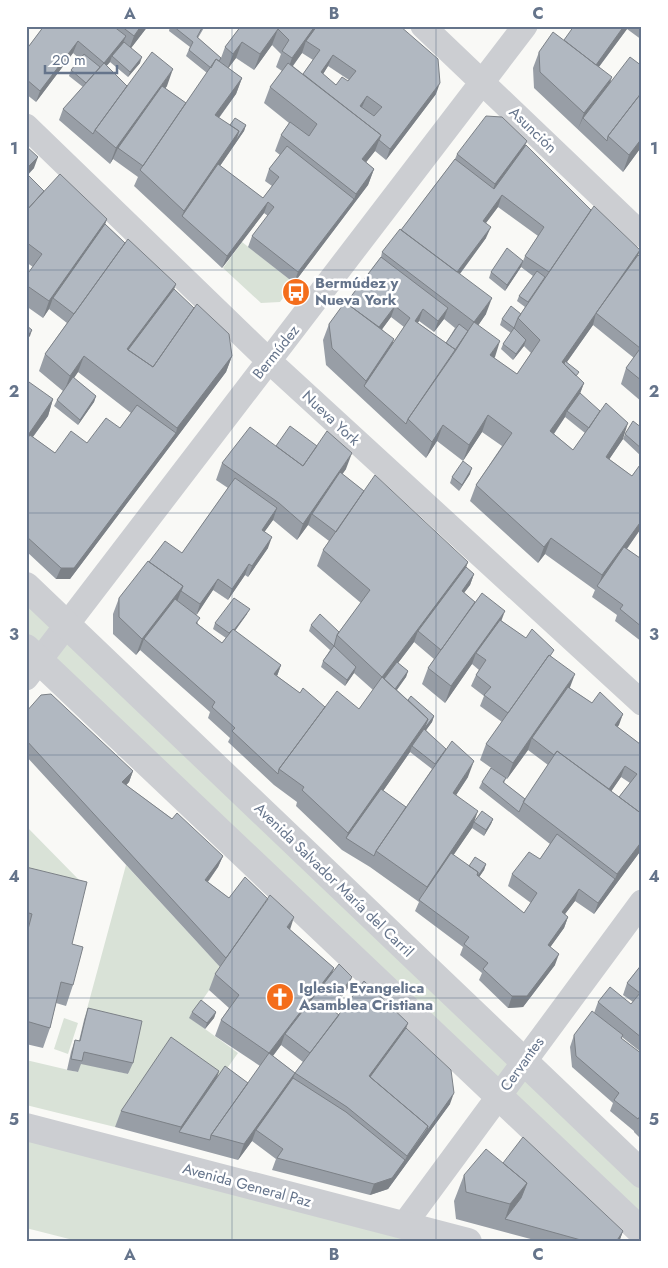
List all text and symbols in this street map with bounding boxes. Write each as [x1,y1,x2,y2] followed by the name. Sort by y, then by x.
[123,2,136,25] text: A
[329,2,339,25] text: B
[532,2,544,25] text: C
[45,42,118,74] scale bar
[52,49,86,71] text: 20 m
[504,102,562,158] street label: Asunción
[10,137,18,160] text: 1
[650,137,658,160] text: 1
[315,272,399,311] place label: Bermúdez y Nueva York
[281,277,311,307] bus stop icon: Bermúdez y Nueva York
[247,320,305,384] street label: Bermúdez
[9,380,19,403] text: 2
[649,380,659,403] text: 2
[297,385,365,451] street label: Nueva York
[9,623,19,646] text: 3
[649,623,659,646] text: 3
[249,798,419,962] street label: Avenida Salvador María del Carril
[8,865,20,888] text: 4
[648,865,660,888] text: 4
[298,977,433,1016] place label: Iglesia Evangelica Asamblea Cristiana
[265,982,295,1012] church icon: Iglesia Evangelica Asamblea Cristiana
[495,1032,549,1096] street label: Cervantes
[9,1108,19,1131] text: 5
[649,1108,659,1131] text: 5
[180,1157,314,1213] street label: Avenida General Paz
[123,1243,136,1266] text: A
[329,1243,339,1266] text: B
[532,1243,544,1266] text: C

